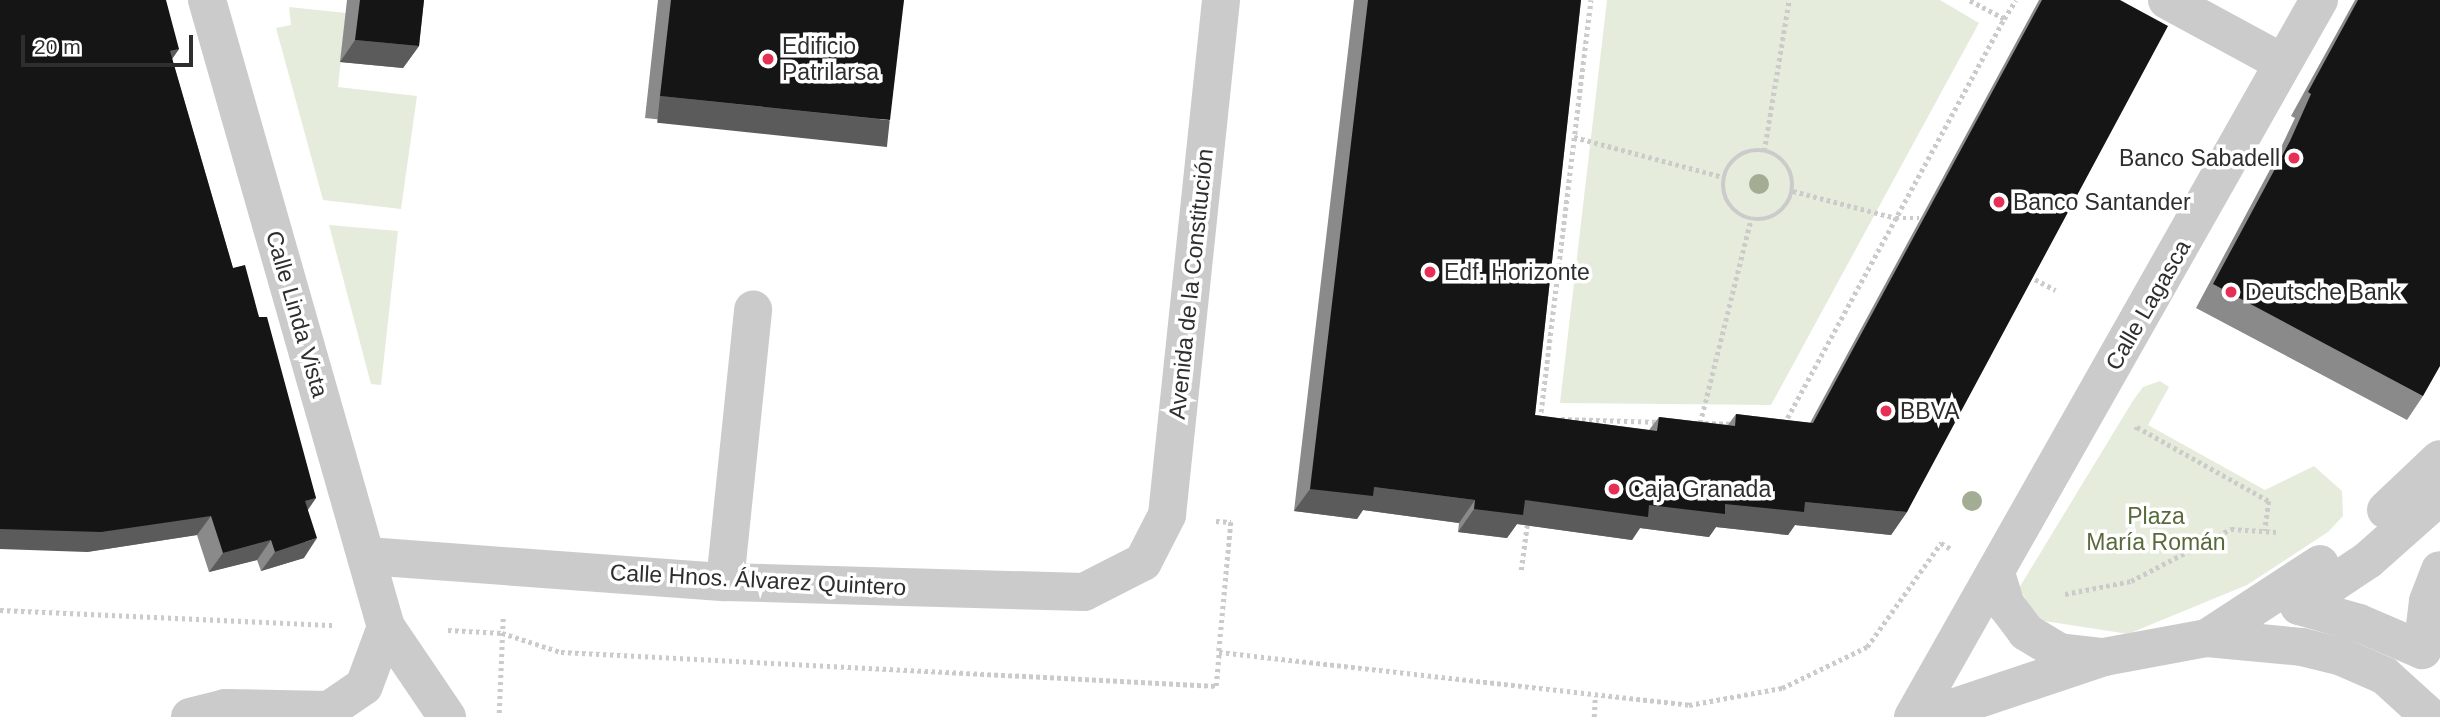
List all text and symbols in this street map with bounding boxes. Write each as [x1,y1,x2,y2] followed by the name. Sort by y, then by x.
[24,21,196,65] scale bar
[782,32,879,86] place label: Edificio Patrilarsa
[34,35,81,58] text: 20 m
[760,51,776,67] marker: Edificio Patrilarsa
[2119,144,2280,172] place label: Banco Sabadell
[1163,147,1219,421] street label: Avenida de la Constitución
[2286,150,2302,166] marker: Banco Sabadell
[2013,188,2191,216] place label: Banco Santander
[1991,194,2007,210] marker: Banco Santander
[260,227,334,401] street label: Calle Linda Vista
[2100,235,2196,375] street label: Calle Lagasca
[1444,258,1590,286] place label: Edf. Horizonte
[1422,264,1438,280] marker: Edf. Horizonte
[2245,278,2401,306] place label: Deutsche Bank
[2223,284,2239,300] marker: Deutsche Bank
[1900,397,1960,425] place label: BBVA
[1878,403,1894,419] marker: BBVA
[1628,475,1771,503] place label: Caja Granada
[1606,481,1622,497] marker: Caja Granada
[2086,502,2226,556] park label: Plaza María Román
[609,558,907,602] street label: Calle Hnos. Álvarez Quintero

